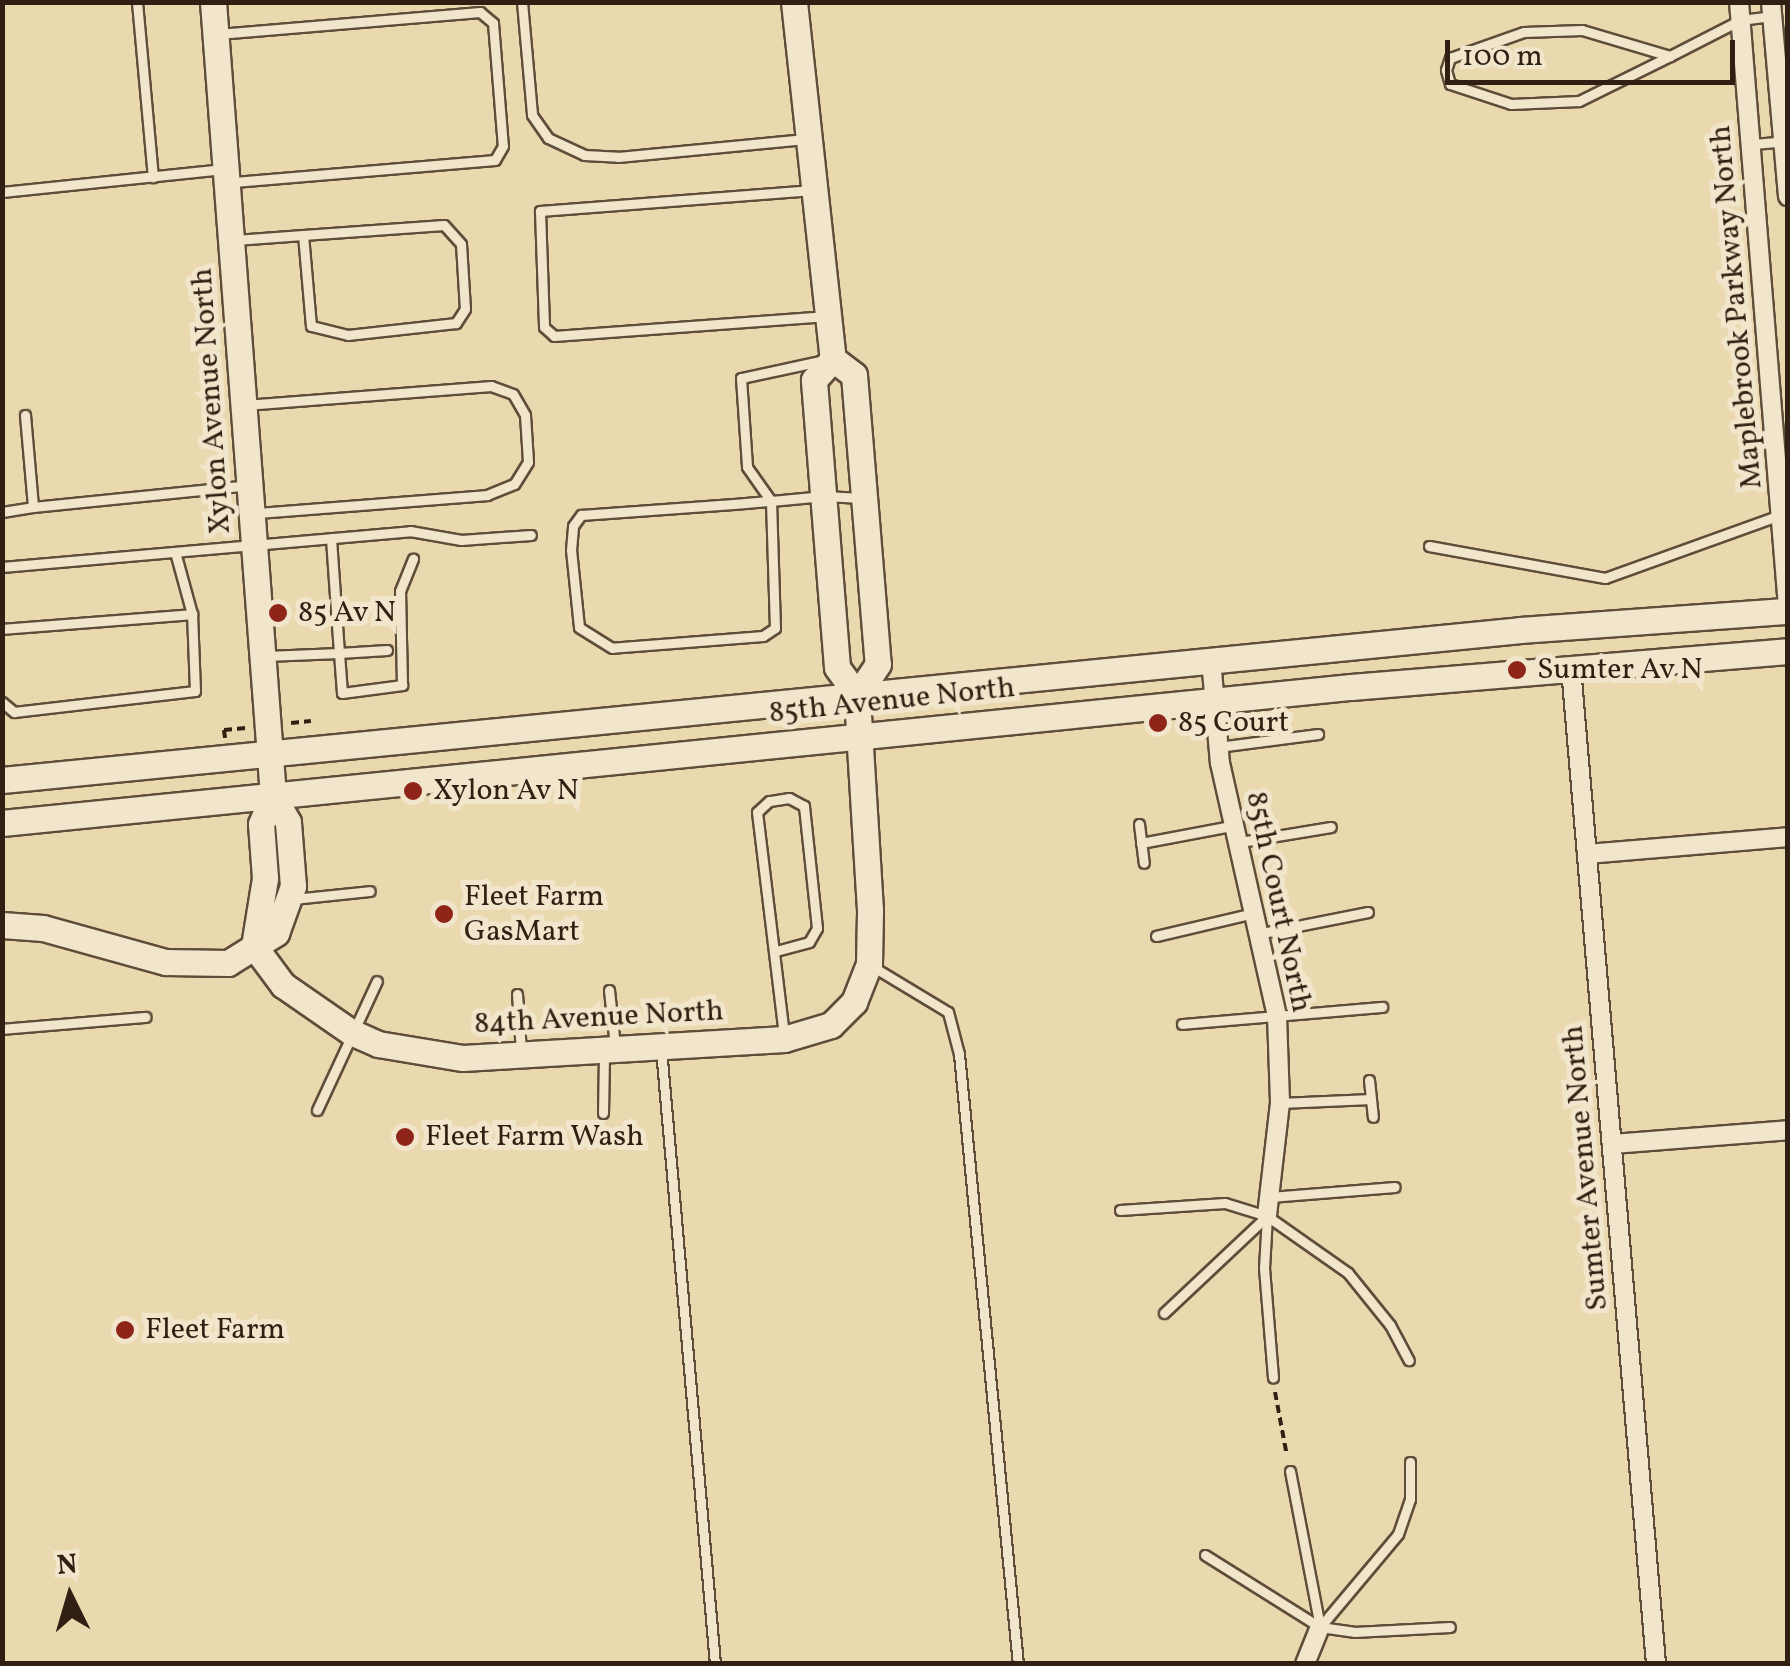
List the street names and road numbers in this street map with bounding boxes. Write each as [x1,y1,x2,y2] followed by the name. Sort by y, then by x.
[1703,123,1771,491] street label: Maplebrook Parkway North
[185,267,239,535] street label: Xylon Avenue North
[767,670,1017,732] street label: 85th Avenue North
[1237,788,1319,1016] street label: 85th Court North
[473,993,725,1043] street label: 84th Avenue North
[1556,1024,1616,1312] street label: Sumter Avenue North

